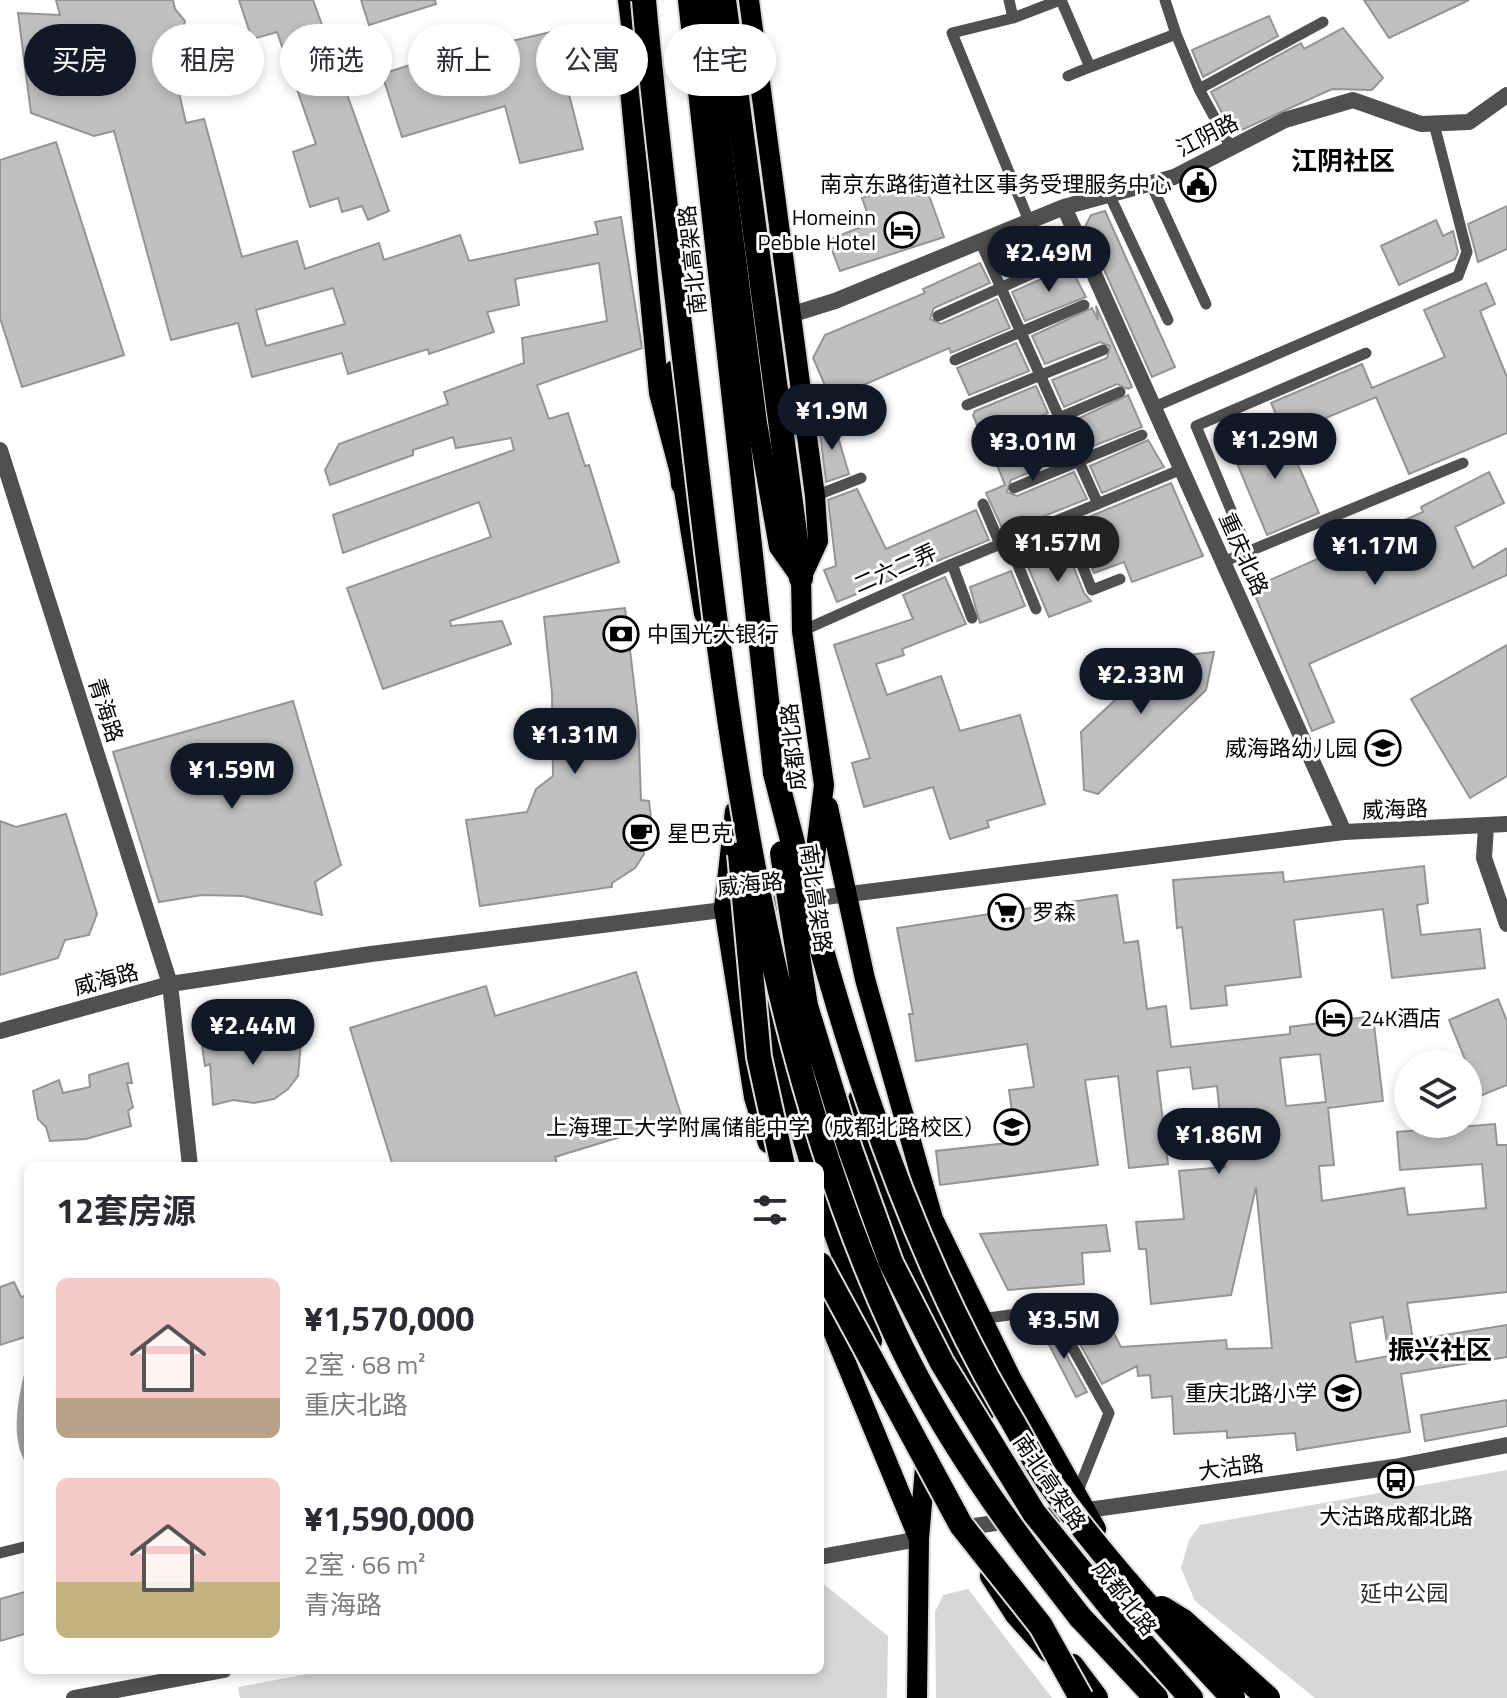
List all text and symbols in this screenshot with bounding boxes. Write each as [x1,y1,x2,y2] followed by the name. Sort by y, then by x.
[24,24,136,96] chip: 买房
[152,24,264,96] chip: 租房
[280,24,392,96] chip: 筛选
[408,24,520,96] chip: 新上
[536,24,648,96] chip: 公寓
[664,24,776,96] chip: 住宅
[1170,105,1244,165] street label: 江阴路
[1291,141,1395,180] district label: 江阴社区
[1179,165,1217,203] public building icon: 南京东路街道社区事务受理服务中心
[820,167,1172,201] place label: 南京东路街道社区事务受理服务中心
[758,200,876,259] place label: Homeinn Pebble Hotel
[669,204,715,316] street label: 南北高架路
[883,211,921,249] hotel icon: Homeinn Pebble Hotel
[984,226,1114,294] pin: ¥2.49M
[1005,232,1093,271] text: ¥2.49M
[776,384,888,452] pin: ¥1.9M
[796,390,868,429] text: ¥1.9M
[1210,413,1340,481] pin: ¥1.29M
[968,415,1098,483] pin: ¥3.01M
[1231,419,1319,458] text: ¥1.29M
[989,421,1077,460] text: ¥3.01M
[1211,507,1277,601] street label: 重庆北路
[993,516,1123,584] pin: ¥1.57M
[1310,519,1440,587] pin: ¥1.17M
[1014,522,1102,561] text: ¥1.57M
[1331,525,1419,564] text: ¥1.17M
[848,535,942,601] street label: 二六二弄
[602,615,640,653] bank icon: 中国光大银行
[647,617,779,651] place label: 中国光大银行
[1076,648,1206,716] pin: ¥2.33M
[1097,654,1185,693] text: ¥2.33M
[80,673,132,747] street label: 青海路
[771,701,815,793] street label: 成都北路
[510,708,640,776] pin: ¥1.31M
[531,714,619,753] text: ¥1.31M
[1364,729,1402,767] school or university icon: 威海路幼儿园
[1225,731,1357,765] place label: 威海路幼儿园
[167,743,297,811] pin: ¥1.59M
[188,749,276,788] text: ¥1.59M
[1361,791,1429,827] street label: 威海路
[622,814,660,852] cafe icon: 星巴克
[667,816,733,850] place label: 星巴克
[792,841,840,955] street label: 南北高架路
[715,864,785,904] street label: 威海路
[987,893,1025,931] supermarket icon: 罗森
[1032,895,1076,929] place label: 罗森
[70,954,142,1004] street label: 威海路
[188,999,318,1067] pin: ¥2.44M
[1315,999,1353,1037] hotel icon: 24K酒店
[1360,1001,1441,1035] place label: 24K酒店
[209,1005,297,1044] text: ¥2.44M
[1394,1050,1482,1138] map controls
[1394,1050,1482,1138] button: layers
[993,1108,1031,1146] school or university icon: 上海理工大学附属储能中学（成都北路校区）
[1154,1108,1284,1176] pin: ¥1.86M
[546,1110,986,1144] place label: 上海理工大学附属储能中学（成都北路校区）
[1175,1114,1263,1153] text: ¥1.86M
[56,1184,196,1236] text: 12套房源
[748,1188,792,1232] icon: filters
[304,1292,474,1344] text: ¥1,570,000
[1008,1293,1120,1361] pin: ¥3.5M
[1028,1299,1100,1338] text: ¥3.5M
[120,1310,216,1406] icon: home
[1388,1330,1492,1369] district label: 振兴社区
[304,1345,426,1384] text: 2室 · 68 m²
[1324,1374,1362,1412] school or university icon: 重庆北路小学
[1185,1376,1317,1410] place label: 重庆北路小学
[304,1385,408,1424] text: 重庆北路
[1005,1427,1095,1537] street label: 南北高架路
[1196,1446,1266,1488] street label: 大沽路
[1377,1461,1415,1499] bus stop icon: 大沽路成都北路
[304,1492,474,1544] text: ¥1,590,000
[1319,1499,1473,1533] place label: 大沽路成都北路
[120,1510,216,1606] icon: home
[304,1545,426,1584] text: 2室 · 66 m²
[1085,1553,1165,1643] street label: 成都北路
[1360,1576,1448,1610] park label: 延中公园
[304,1585,382,1624] text: 青海路

